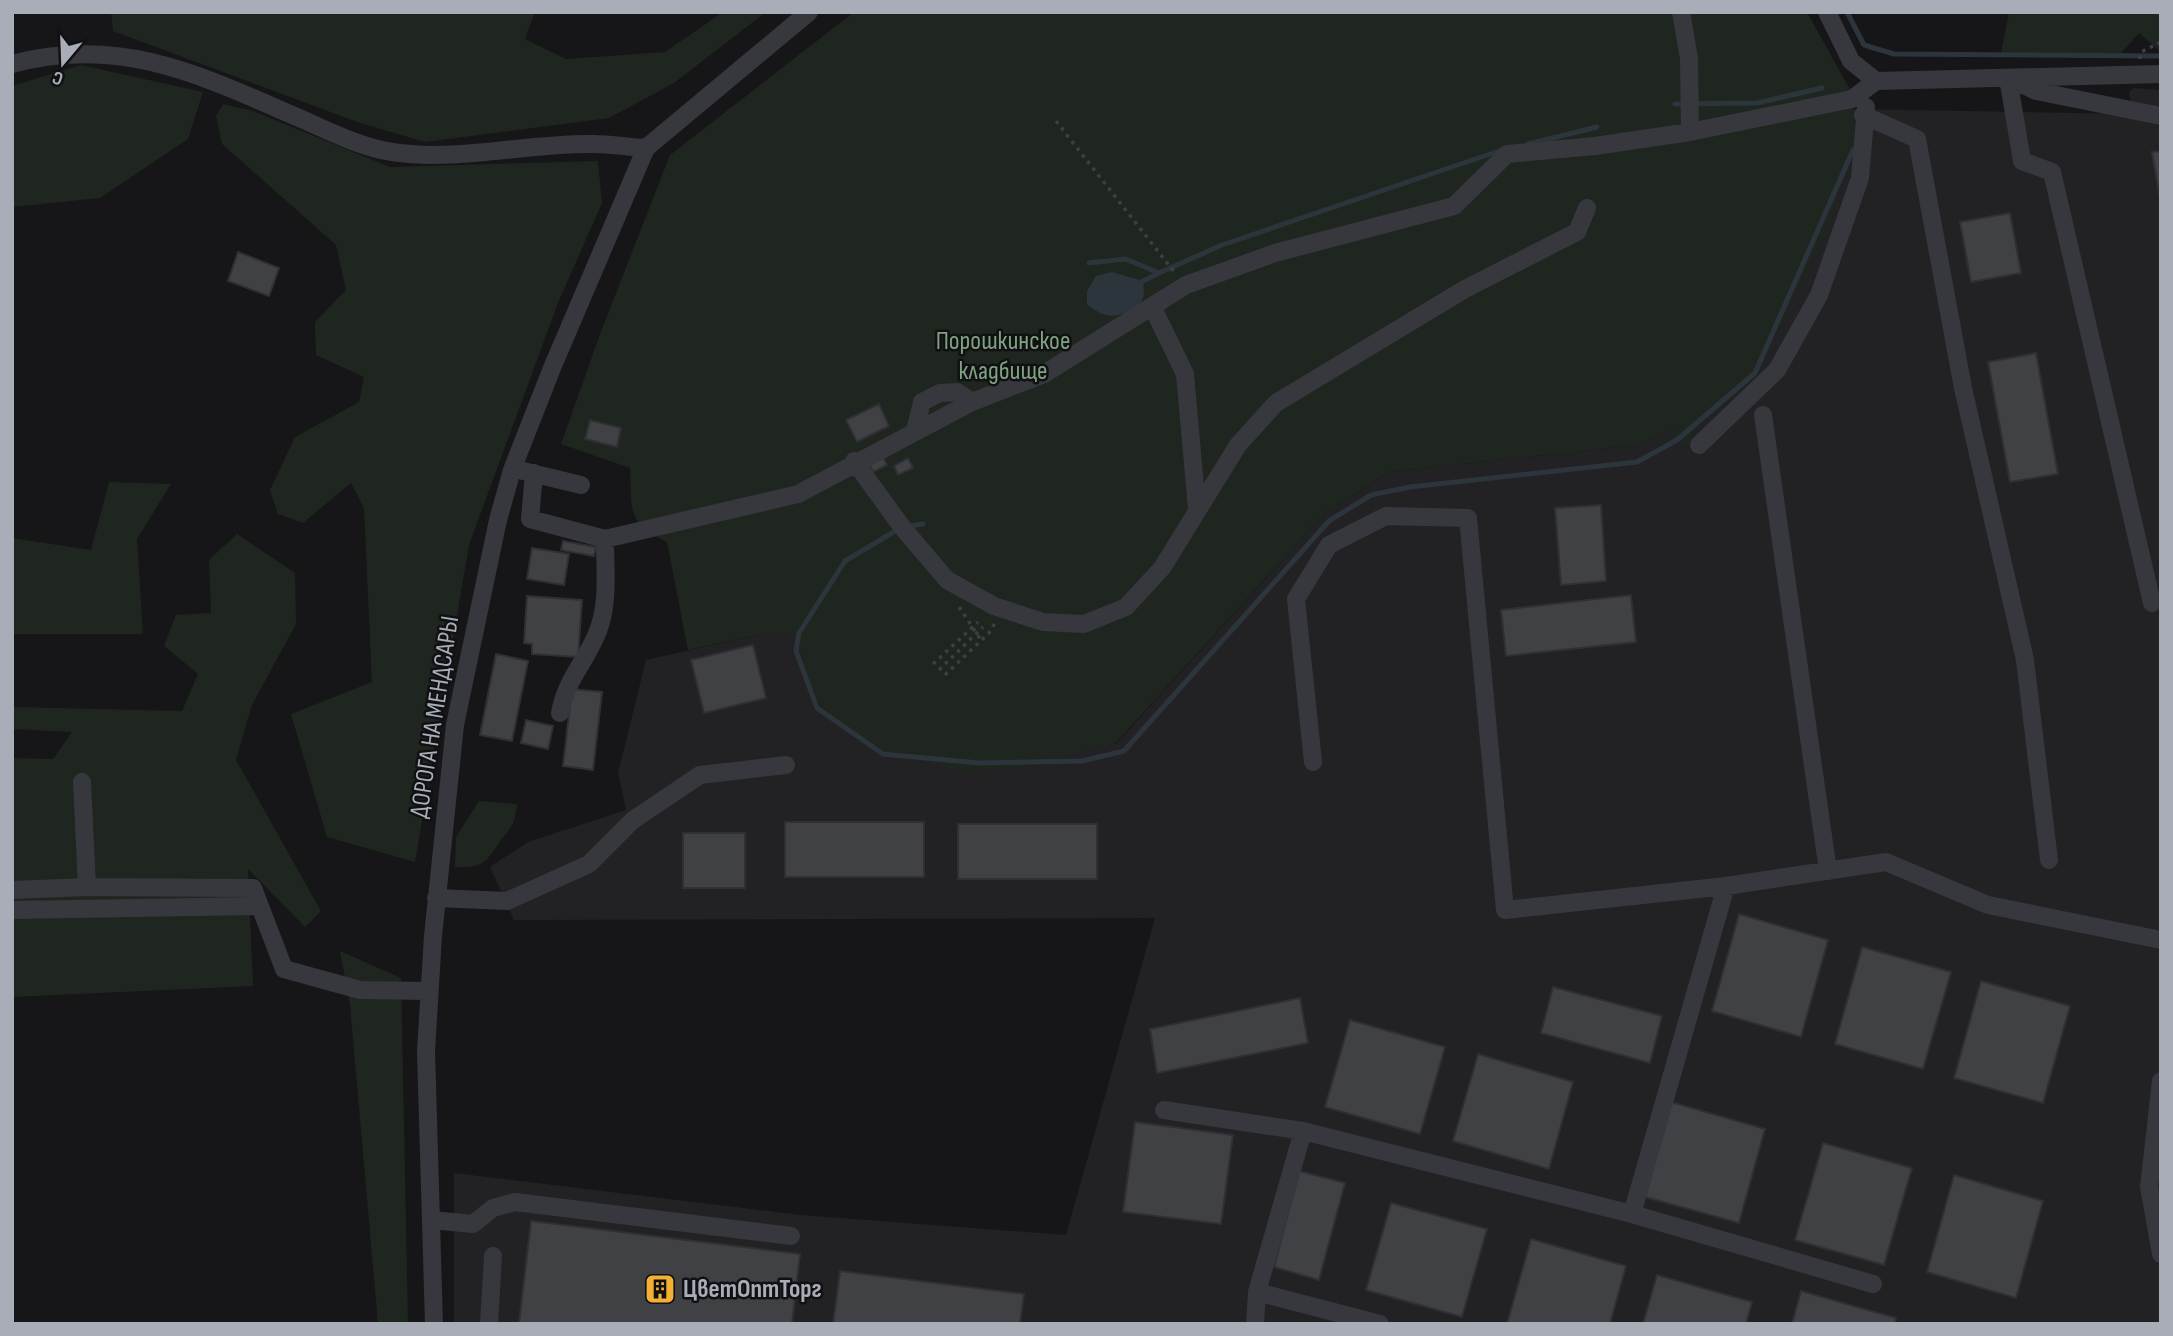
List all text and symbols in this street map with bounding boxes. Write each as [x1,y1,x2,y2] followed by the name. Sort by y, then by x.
[28,28,98,98] north arrow
[49,65,66,90] text: С
[936,326,1070,387] park label: Порошкинское кладбище
[404,614,466,820] street label: ДОРОГА НА МЕНДСАРЫ
[643,1272,677,1306] building icon: ЦветОптТорг
[683,1274,822,1305] place label: ЦветОптТорг

